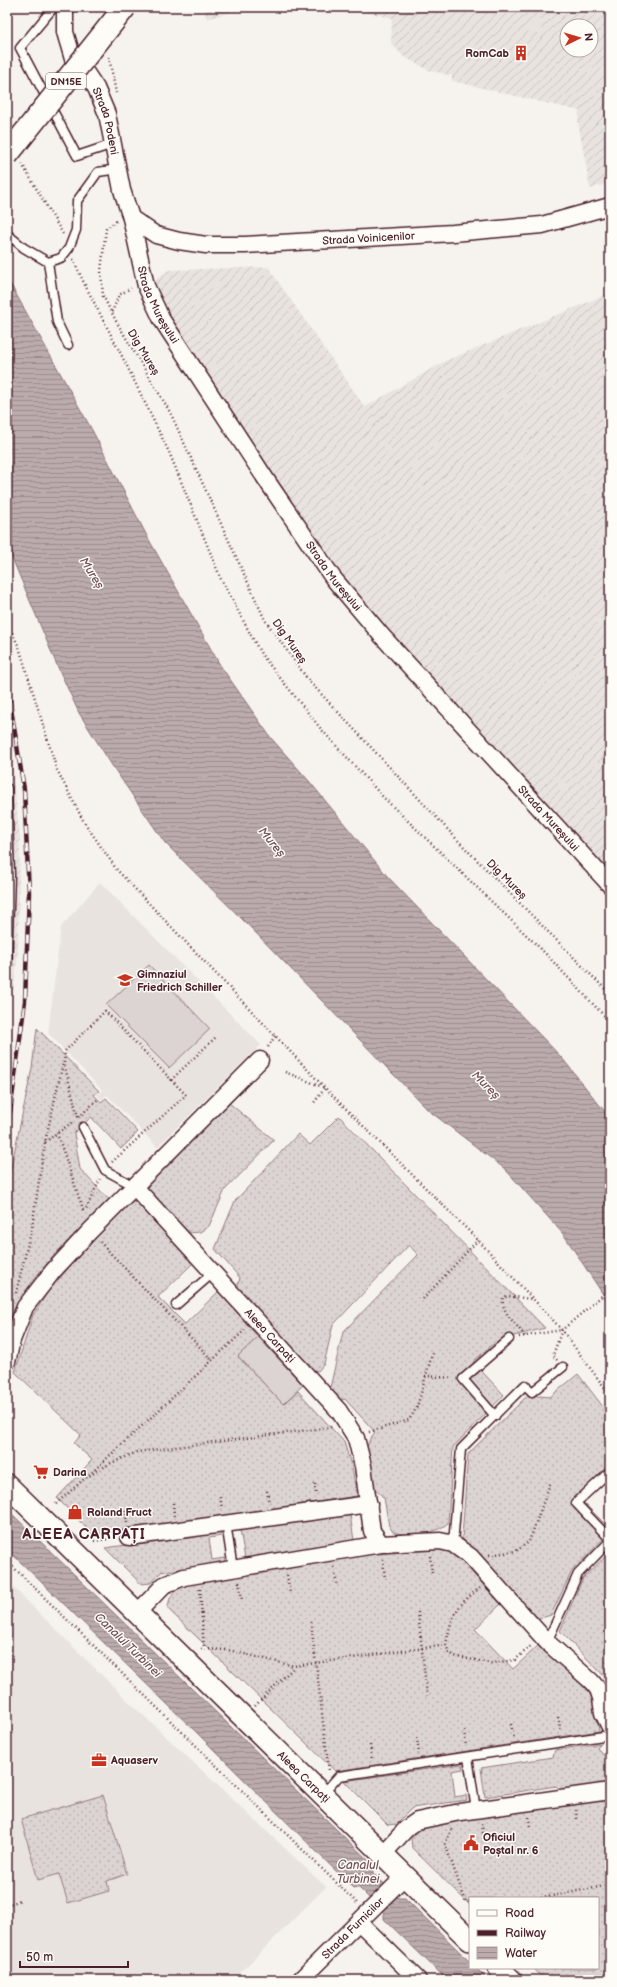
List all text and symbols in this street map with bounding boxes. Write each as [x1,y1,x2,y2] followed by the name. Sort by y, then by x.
[559,18,599,58] north arrow
[582,32,595,42] text: N
[512,44,530,62] building icon: RomCab
[465,47,510,60] place label: RomCab
[46,73,86,89] road number: DN15E
[89,85,121,156] street label: Strada Podeni
[322,229,416,248] street label: Strada Voinicenilor
[135,265,181,346] street label: Strada Mureșului
[125,327,163,378] street label: Dig Mureș
[303,539,364,614] street label: Strada Mureșului
[76,555,107,592] water label: Mureș
[270,617,310,666] street label: Dig Mureș
[515,783,582,854] street label: Strada Mureșului
[255,824,288,860] water label: Mureș
[484,857,530,902] street label: Dig Mureș
[137,968,223,994] place label: Gimnaziul Friedrich Schiller
[116,971,134,989] school or university icon: Gimnaziul Friedrich Schiller
[468,1068,503,1103] water label: Mureș
[242,1306,298,1365] street label: Aleea Carpați
[32,1463,50,1481] supermarket icon: Darina
[53,1466,87,1479] place label: Darina
[66,1503,84,1521] shop icon: Roland Fruct
[87,1506,152,1519] place label: Roland Fruct
[21,1525,146,1544] district label: ALEEA CARPAȚI
[91,1610,165,1682] water label: Canalul Turbinei
[274,1748,332,1806] street label: Aleea Carpați
[90,1751,108,1769] office icon: Aquaserv
[110,1754,159,1767] place label: Aquaserv
[483,1831,539,1857] place label: Oficiul Poștal nr. 6
[462,1834,480,1852] public building icon: Oficiul Poștal nr. 6
[337,1858,381,1887] water label: Canalul Turbinei
[319,1894,387,1962] street label: Strada Furnicilor
[469,1897,599,1969] legend
[505,1906,534,1921] text: Road
[505,1926,547,1941] text: Railway
[20,1943,128,1969] scale bar
[505,1946,537,1961] text: Water
[26,1950,53,1965] text: 50 m

